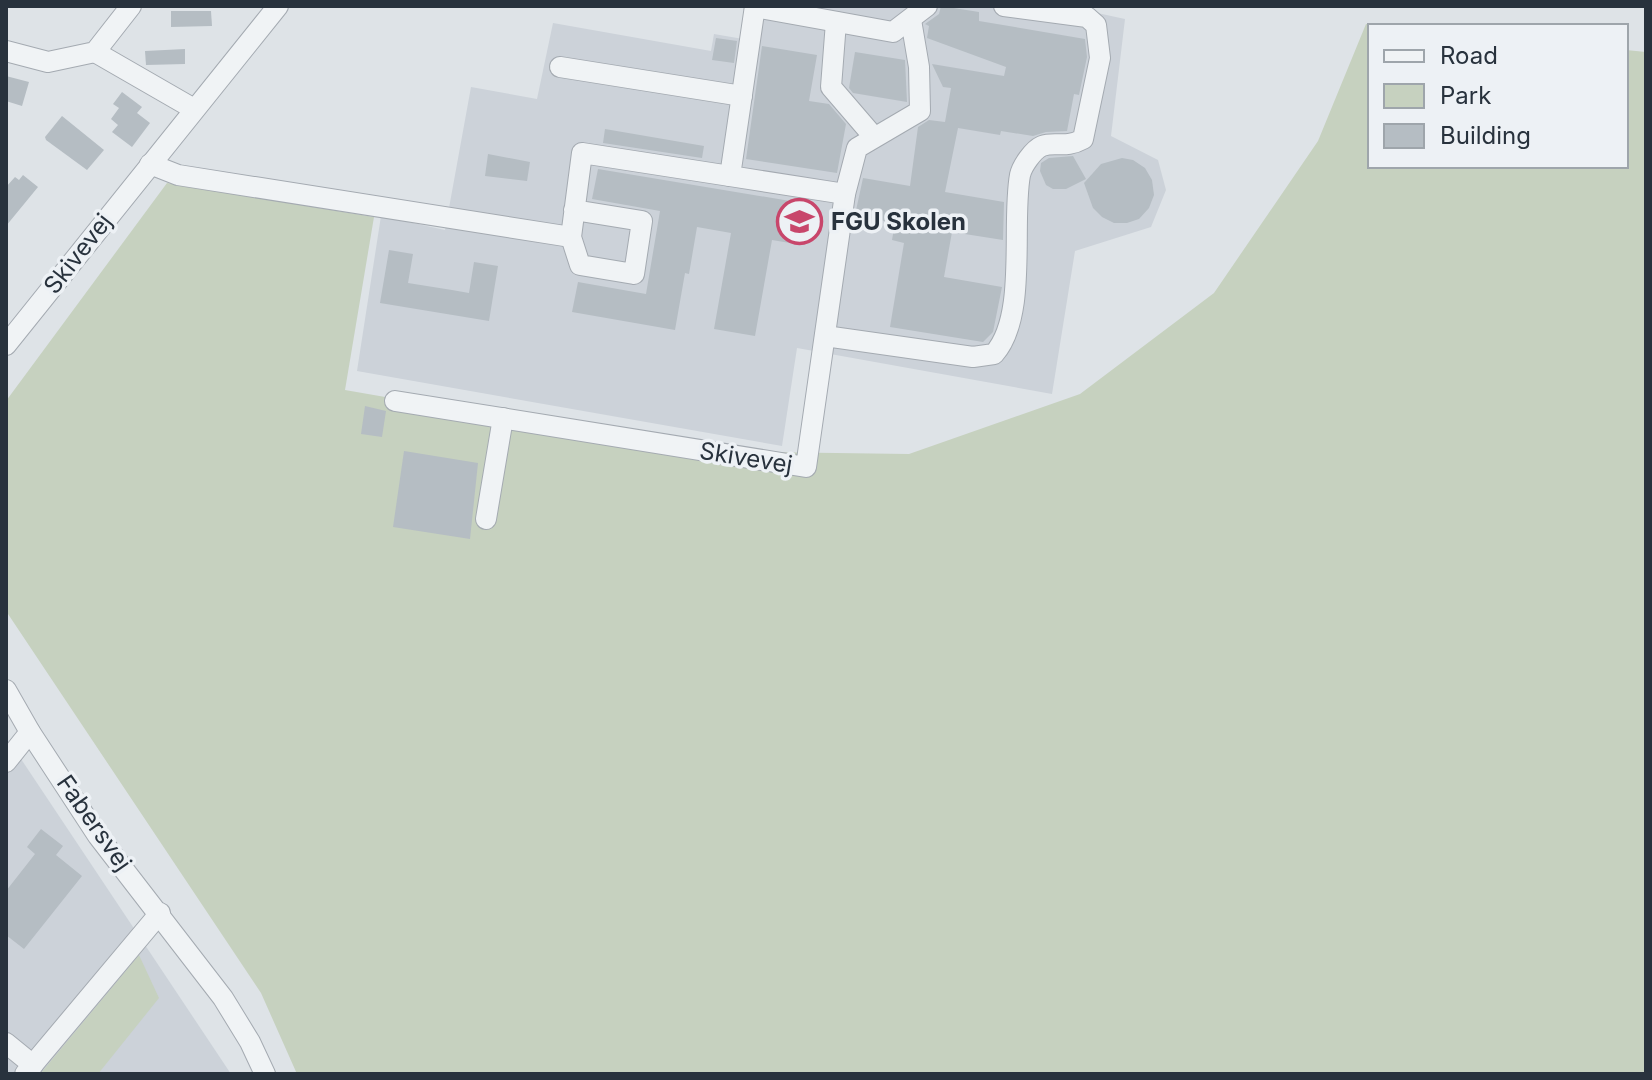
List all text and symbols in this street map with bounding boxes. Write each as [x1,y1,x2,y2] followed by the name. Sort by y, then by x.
[1368,24,1628,168] legend
[1440,41,1498,70] text: Road
[1440,81,1491,110] text: Park
[1440,121,1531,150] text: Building
[776,198,824,246] school or university icon: FGU Skolen
[831,207,966,236] place label: FGU Skolen
[37,208,118,300] street label: Skivevej
[698,436,795,479] street label: Skivevej
[51,769,138,876] street label: Fabersvej

